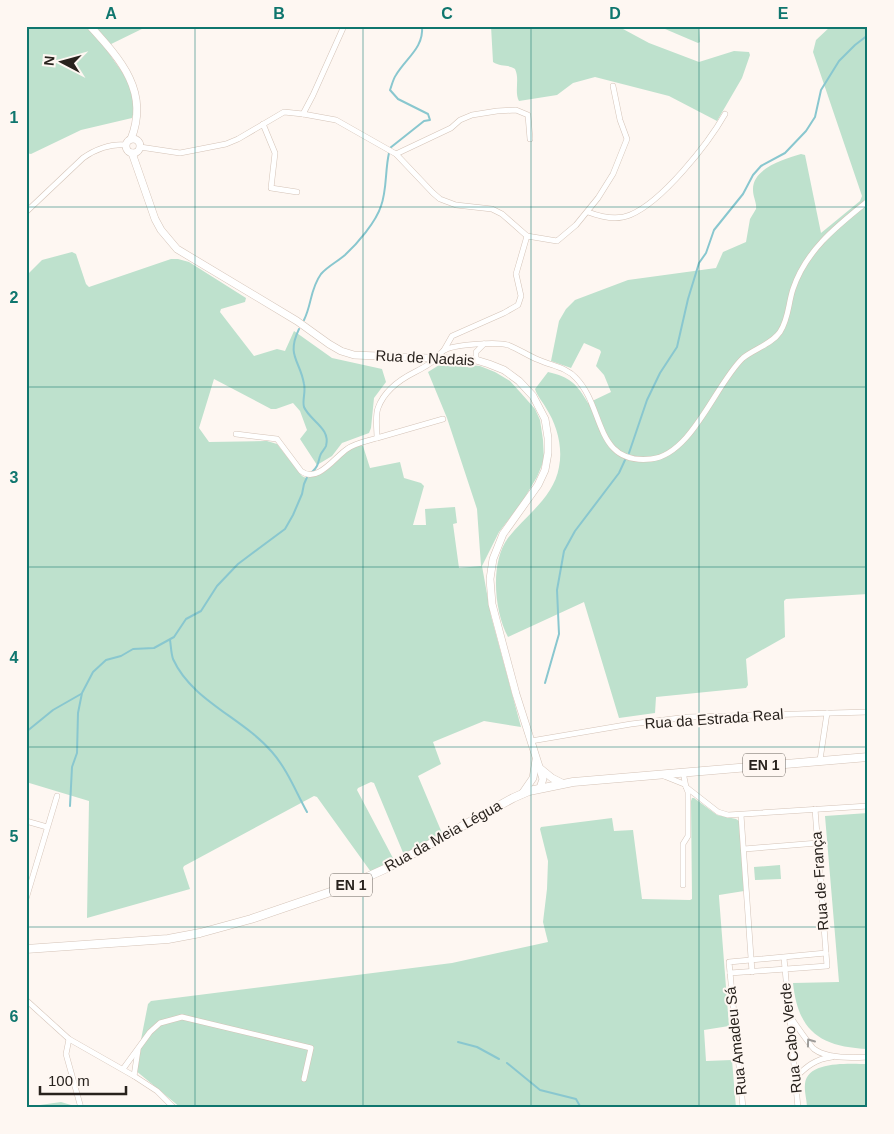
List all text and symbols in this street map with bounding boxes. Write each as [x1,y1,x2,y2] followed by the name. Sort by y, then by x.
[105,5,117,22] text: A
[273,5,285,22] text: B
[441,5,453,22] text: C
[609,5,621,22] text: D
[778,5,789,22] text: E
[38,38,88,88] north arrow
[41,55,58,67] text: N
[10,109,19,126] text: 1
[10,289,19,306] text: 2
[375,346,475,369] street label: Rua de Nadais
[10,469,19,486] text: 3
[10,649,19,666] text: 4
[644,705,784,732] street label: Rua da Estrada Real
[743,754,785,776] road number: EN 1
[381,796,505,875] street label: Rua da Meia Légua
[10,828,19,845] text: 5
[808,830,831,931] street label: Rua de França
[330,874,372,896] road number: EN 1
[776,982,805,1094] street label: Rua Cabo Verde
[721,985,750,1096] street label: Rua Amadeu Sá
[10,1008,19,1025] text: 6
[807,1039,815,1048] one-way arrow
[40,1064,126,1096] scale bar
[48,1072,90,1089] text: 100 m

